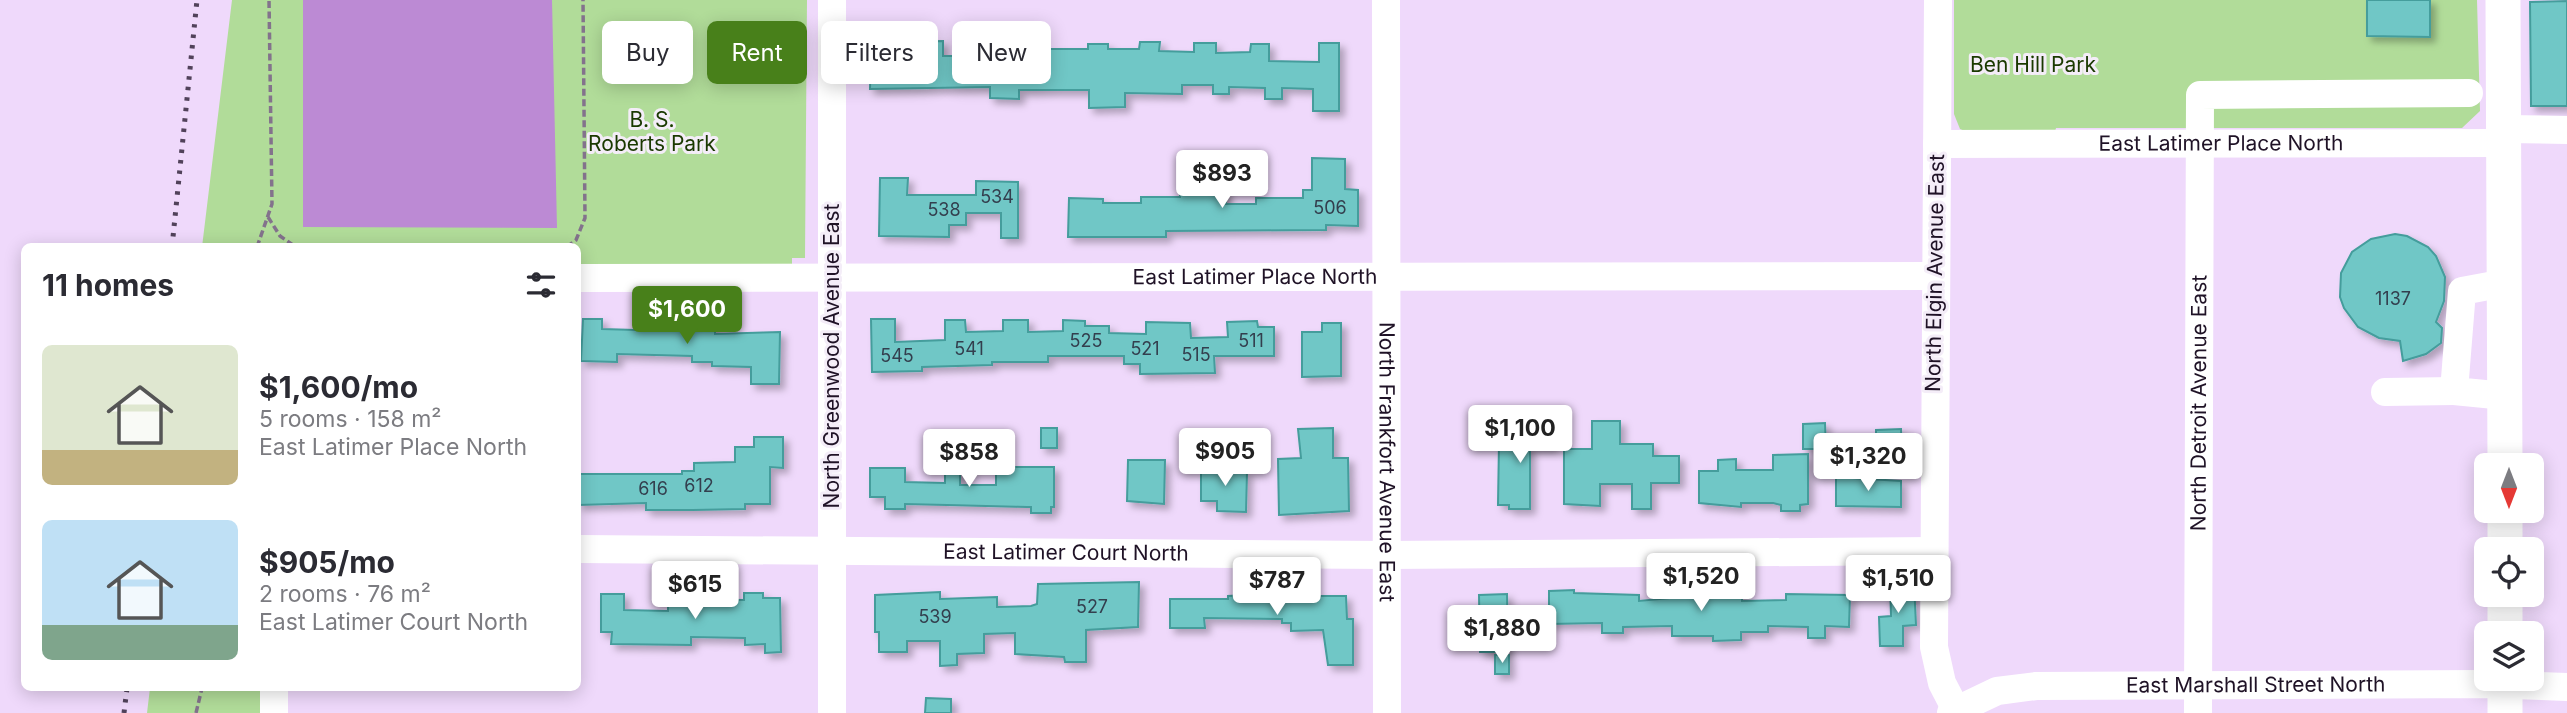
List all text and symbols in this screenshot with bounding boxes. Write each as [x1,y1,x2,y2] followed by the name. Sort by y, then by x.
[602,21,693,84] chip: Buy
[707,21,807,84] chip: Rent
[821,21,938,84] chip: Filters
[952,21,1051,84] chip: New
[1970,52,2096,77] park label: Ben Hill Park
[588,107,716,156] park label: B. S. Roberts Park
[2099,130,2343,156] street label: East Latimer Place North
[1181,150,1263,210] pin: $893
[1920,154,1949,392] street label: North Elgin Avenue East
[1192,159,1252,187] text: $893
[980,186,1014,207] house number: 534
[1313,197,1347,218] house number: 506
[927,199,961,220] house number: 538
[819,203,844,508] street label: North Greenwood Avenue East
[1133,264,1377,289] street label: East Latimer Place North
[522,266,560,304] icon: filters
[42,267,174,303] text: 11 homes
[2186,275,2211,531] street label: North Detroit Avenue East
[630,286,744,346] pin: $1,600
[2375,288,2411,309] house number: 1137
[648,295,726,323] text: $1,600
[1374,322,1400,602] street label: North Frankfort Avenue East
[1070,330,1102,351] house number: 525
[1238,330,1264,351] house number: 511
[954,338,984,359] house number: 541
[1130,338,1160,359] house number: 521
[1181,344,1211,365] house number: 515
[880,345,914,366] house number: 545
[259,369,418,405] text: $1,600/mo
[98,373,182,457] icon: home
[259,405,442,433] text: 5 rooms · 158 m²
[1463,406,1577,465] pin: $1,100
[1484,414,1556,442] text: $1,100
[1184,428,1266,488] pin: $905
[928,430,1010,489] pin: $858
[259,433,527,461] text: East Latimer Place North
[1811,434,1925,493] pin: $1,320
[1195,437,1255,465] text: $905
[939,438,999,466] text: $858
[1830,442,1906,470] text: $1,320
[2474,453,2544,523] north arrow
[2474,453,2544,691] map controls
[684,475,714,496] house number: 612
[638,478,668,499] house number: 616
[2474,537,2544,607] button: locate
[943,539,1189,566] street label: East Latimer Court North
[259,544,395,580] text: $905/mo
[98,548,182,632] icon: home
[1644,554,1758,613] pin: $1,520
[1841,556,1955,615] pin: $1,510
[1236,558,1318,617] pin: $787
[654,562,736,621] pin: $615
[1662,562,1740,590] text: $1,520
[1862,564,1934,592] text: $1,510
[1249,566,1305,594] text: $787
[668,570,722,598] text: $615
[259,580,431,608] text: 2 rooms · 76 m²
[1076,596,1108,617] house number: 527
[918,606,952,627] house number: 539
[1445,606,1559,665] pin: $1,880
[259,608,528,636] text: East Latimer Court North
[1463,614,1541,642] text: $1,880
[2474,621,2544,691] button: layers
[2126,671,2386,698] street label: East Marshall Street North

